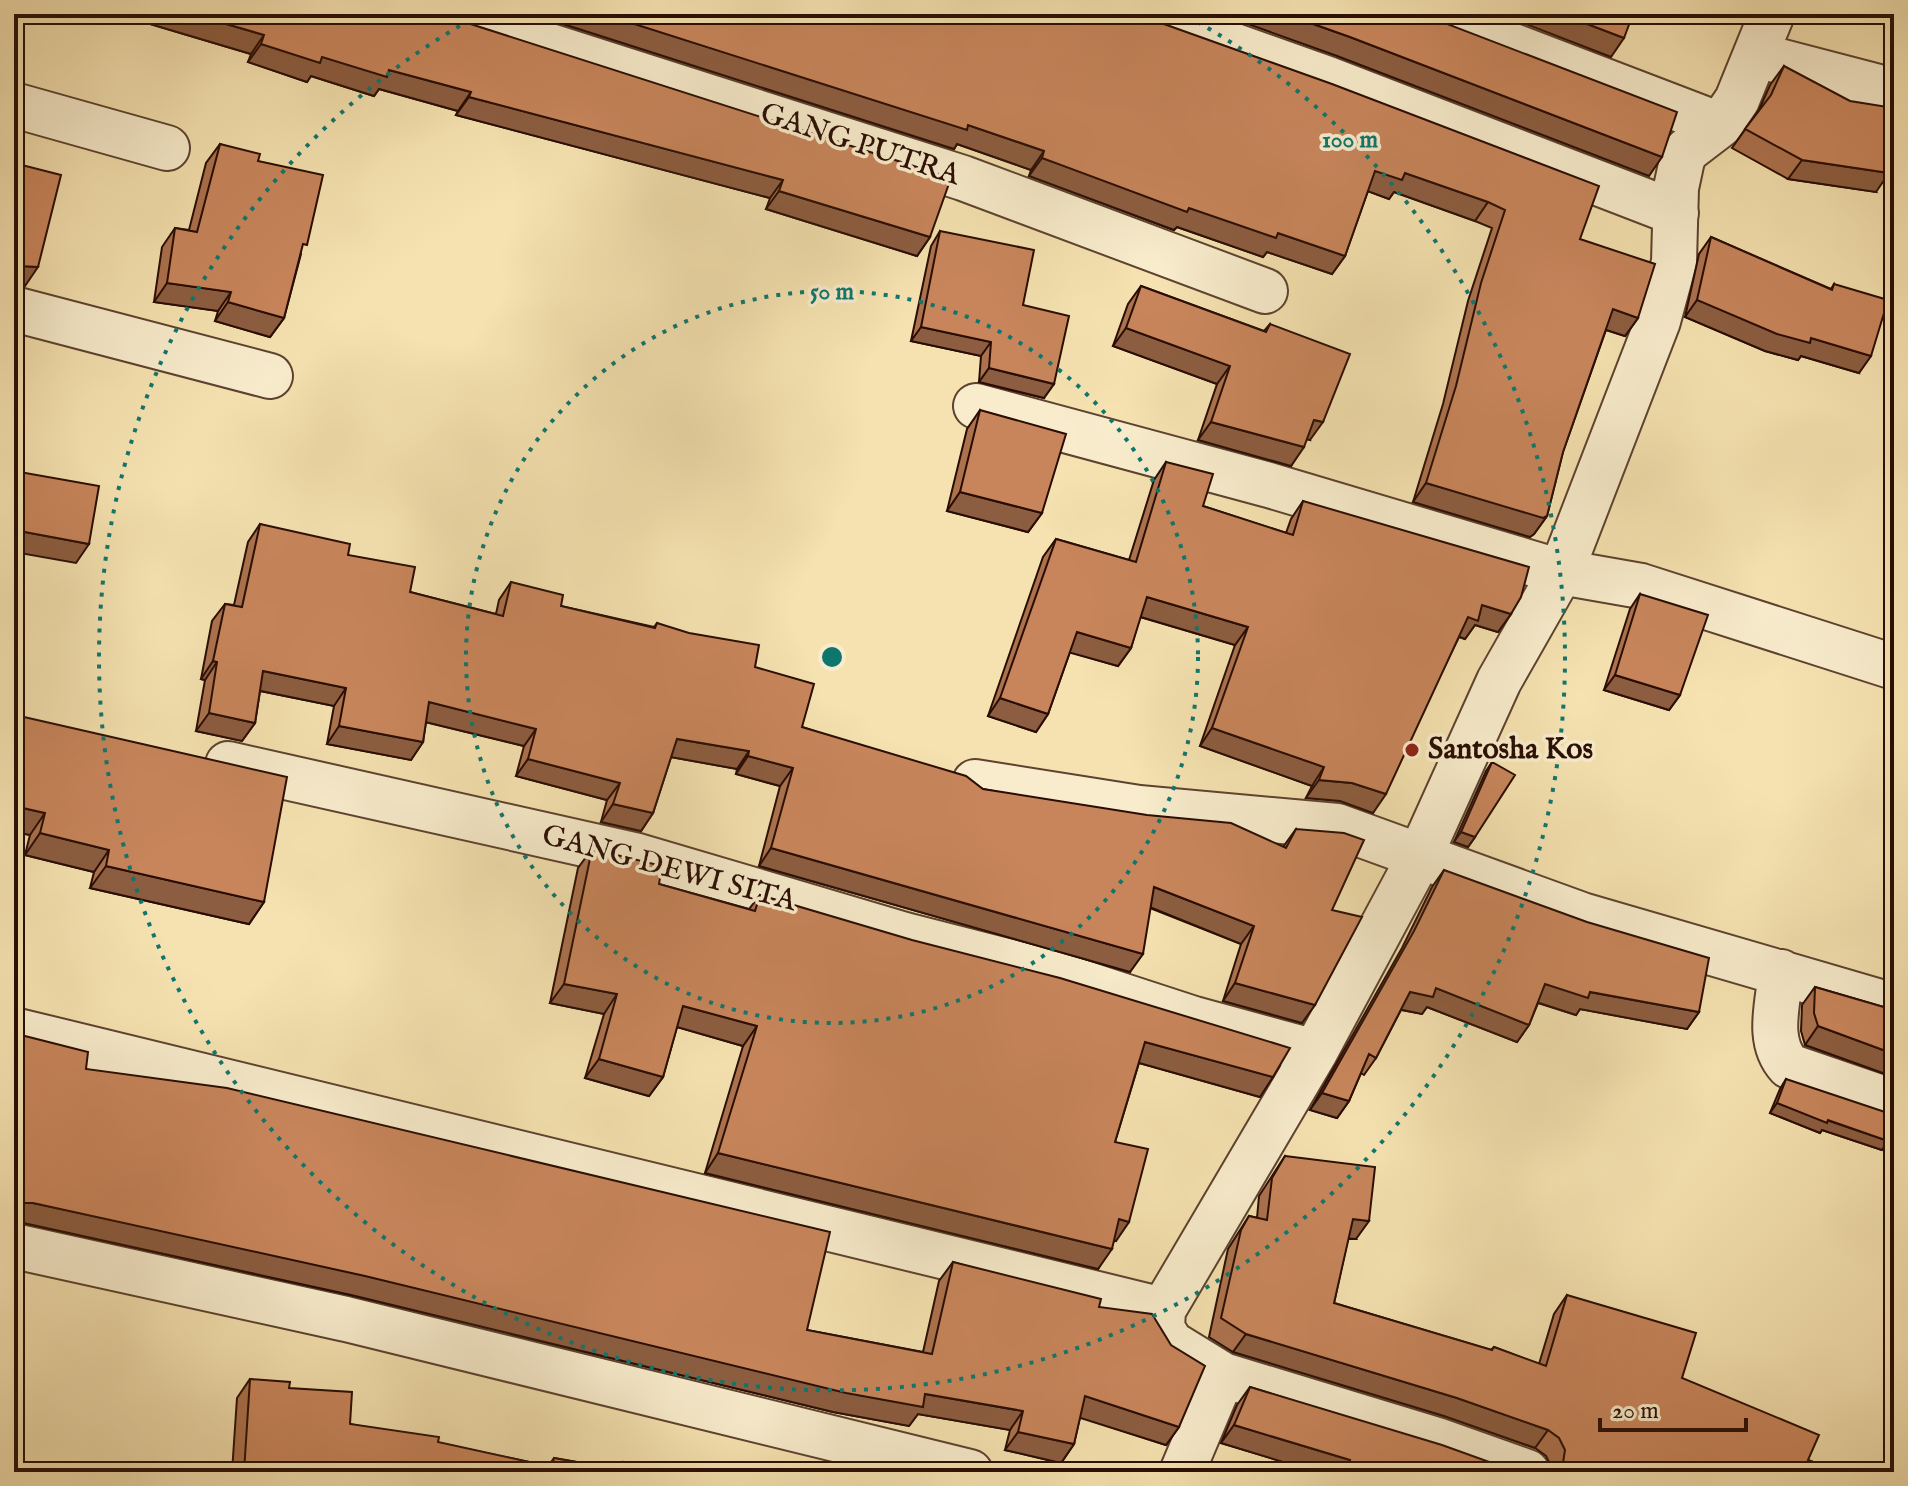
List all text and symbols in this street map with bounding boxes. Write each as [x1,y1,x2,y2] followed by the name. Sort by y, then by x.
[755,95,965,195] street label: GANG PUTRA
[1322,125,1379,156] text: 100 m
[810,277,855,308] text: 50 m
[818,643,846,671] centre of rings
[1428,731,1593,769] place label: Santosha Kos
[1403,741,1421,759] marker: Santosha Kos
[538,817,801,921] street label: GANG DEWI SITA
[1600,1382,1746,1432] scale bar
[1612,1396,1659,1427] text: 20 m

